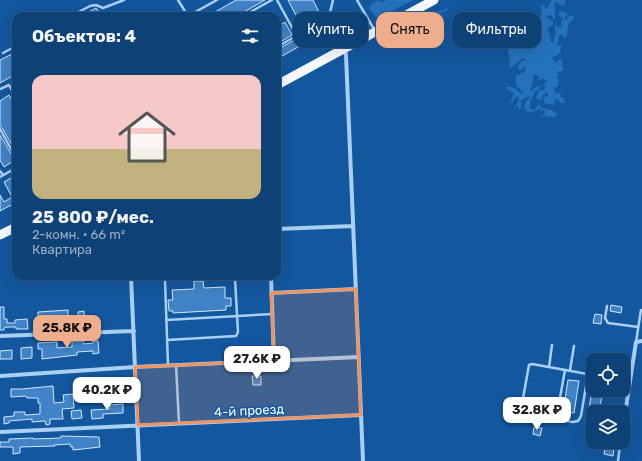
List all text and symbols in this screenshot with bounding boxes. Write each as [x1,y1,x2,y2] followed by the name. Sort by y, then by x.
[293,12,368,48] chip: Купить
[376,12,444,48] chip: Снять
[452,12,541,48] chip: Фильтры
[239,25,261,47] icon: filters
[32,26,136,46] text: Объектов: 4
[111,101,183,173] icon: home
[32,207,154,227] text: 25 800 ₽/мес.
[32,227,125,242] text: 2-комн. · 66 m²
[32,242,92,257] text: Квартира
[30,315,104,349] pin: 25.8K ₽
[42,320,92,335] text: 25.8K ₽
[220,346,294,380] pin: 27.6K ₽
[233,351,281,366] text: 27.6K ₽
[586,353,630,449] map controls
[586,353,630,397] button: locate
[70,377,144,411] pin: 40.2K ₽
[82,382,132,397] text: 40.2K ₽
[500,397,574,431] pin: 32.8K ₽
[214,401,285,420] street label: 4-й проезд
[512,402,562,417] text: 32.8K ₽
[586,405,630,449] button: layers

